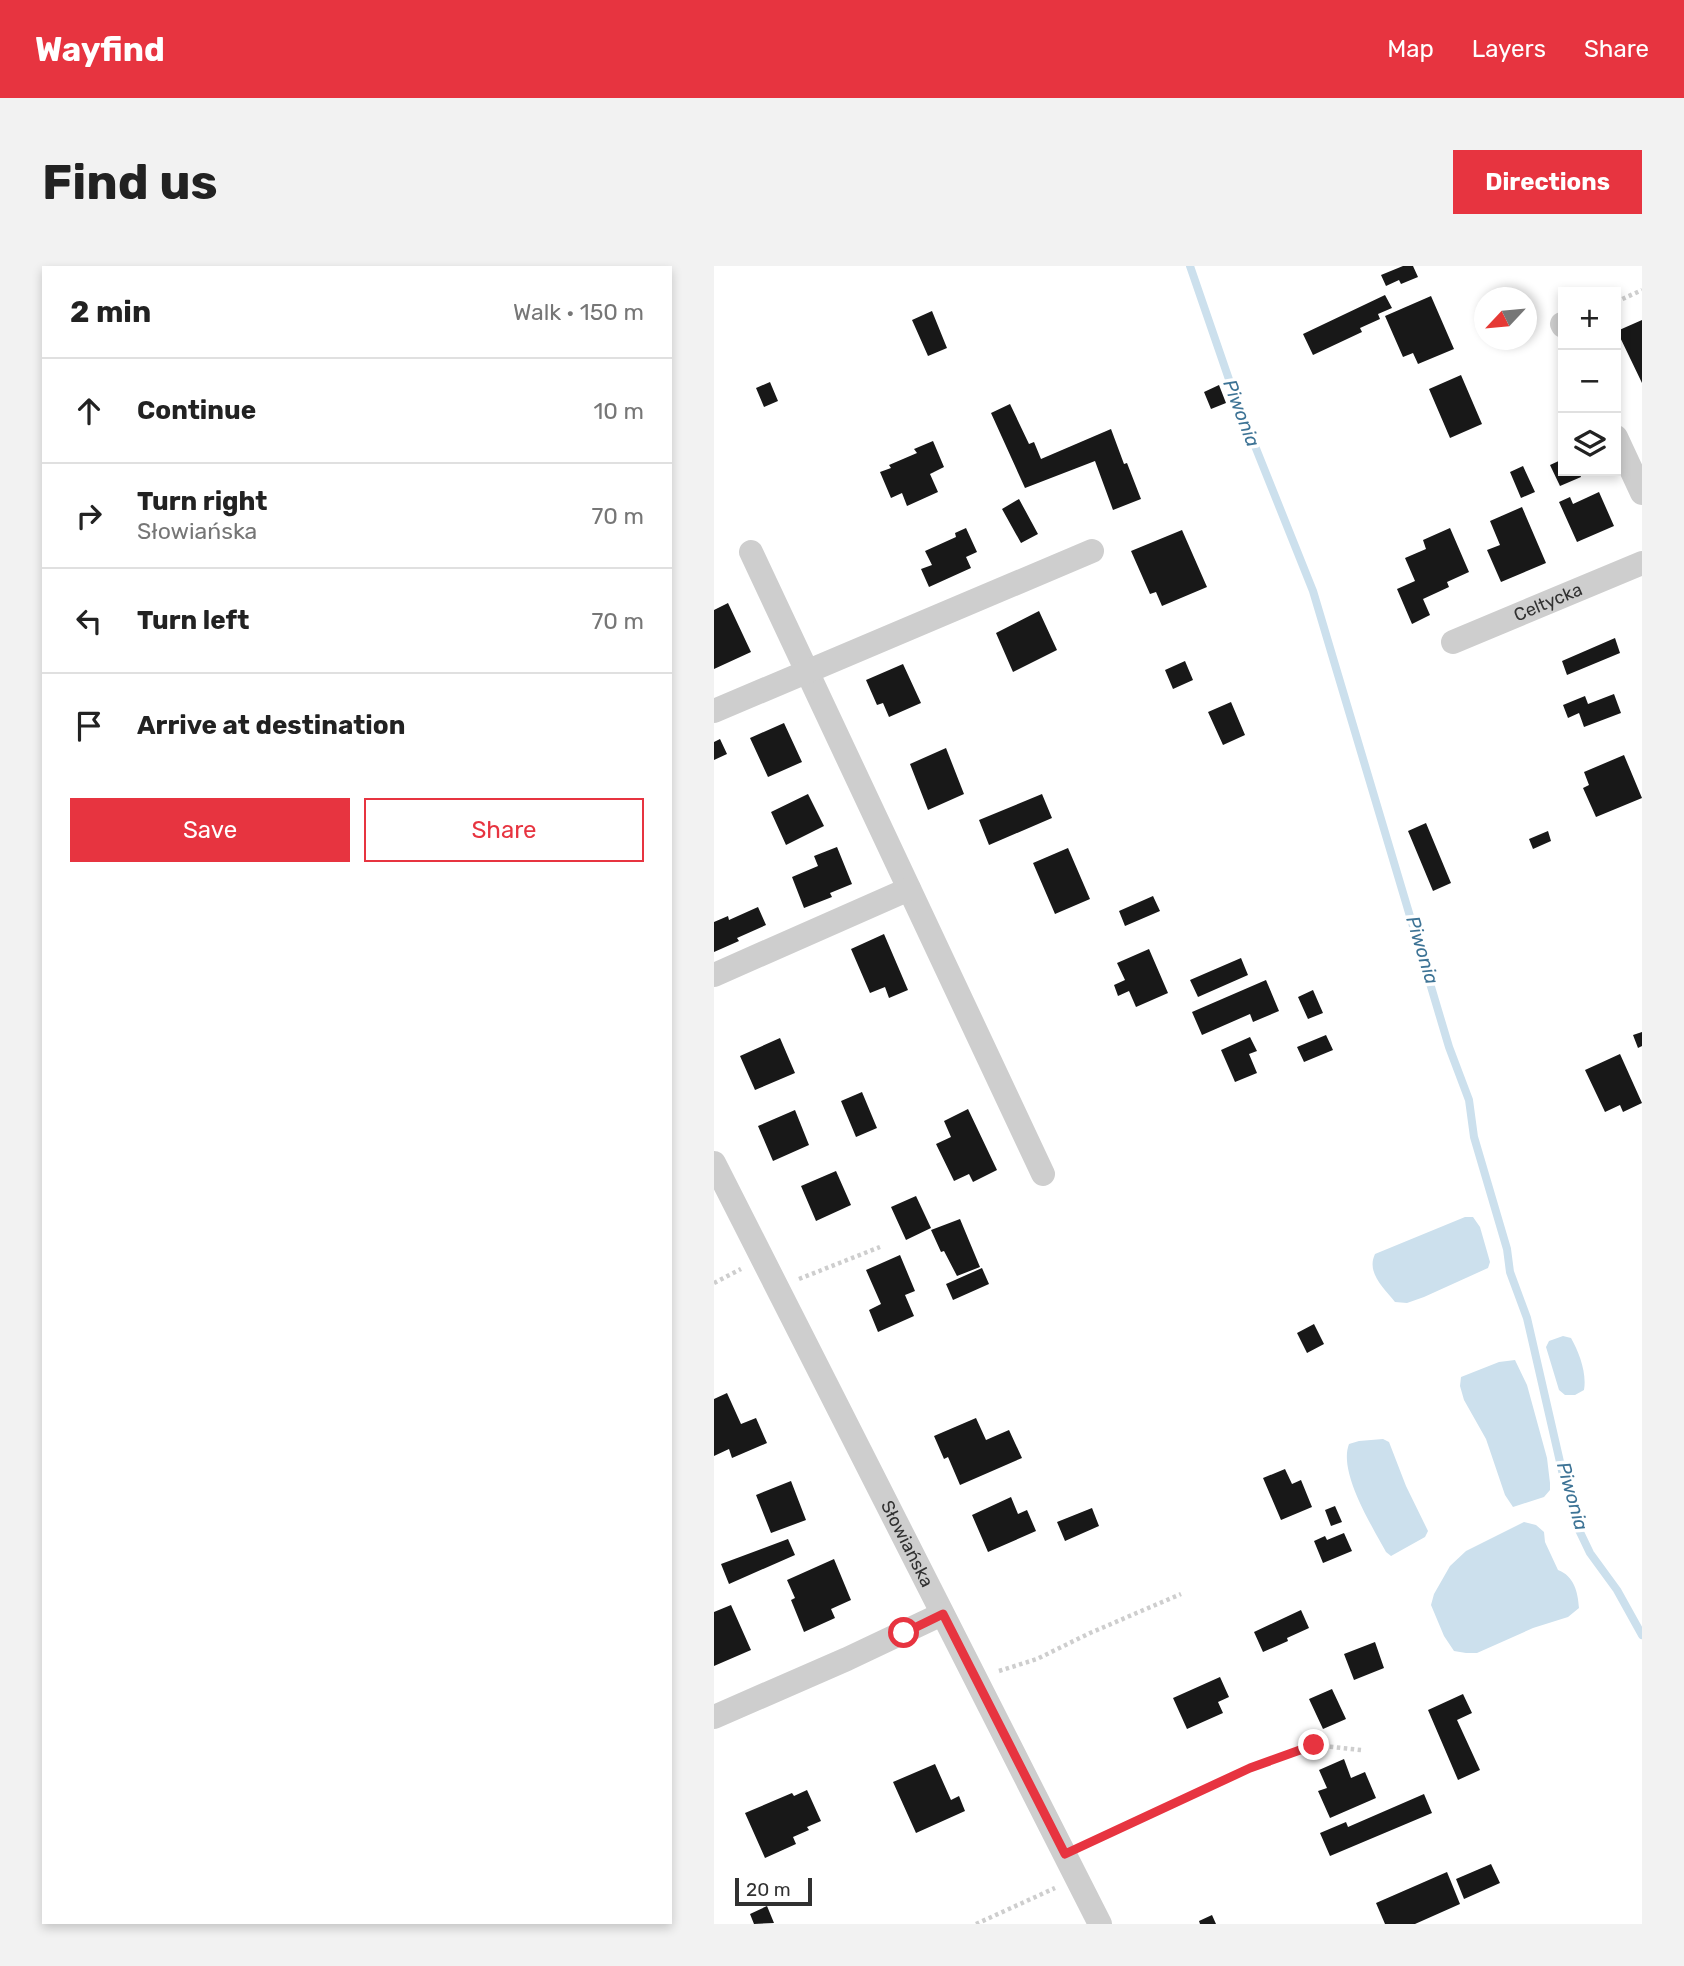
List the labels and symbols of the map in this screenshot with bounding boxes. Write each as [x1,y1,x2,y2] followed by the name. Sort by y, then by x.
[1474,287,1537,350] north arrow
[1218,376,1265,450] water label: Piwonia
[1511,578,1586,626] street label: Celtycka
[1401,913,1444,987] water label: Piwonia
[1552,1459,1593,1533] water label: Piwonia
[876,1497,938,1591] street label: Słowiańska
[888,1617,919,1648] route start
[1298,1729,1329,1760] route end
[735,1875,812,1907] scale bar

